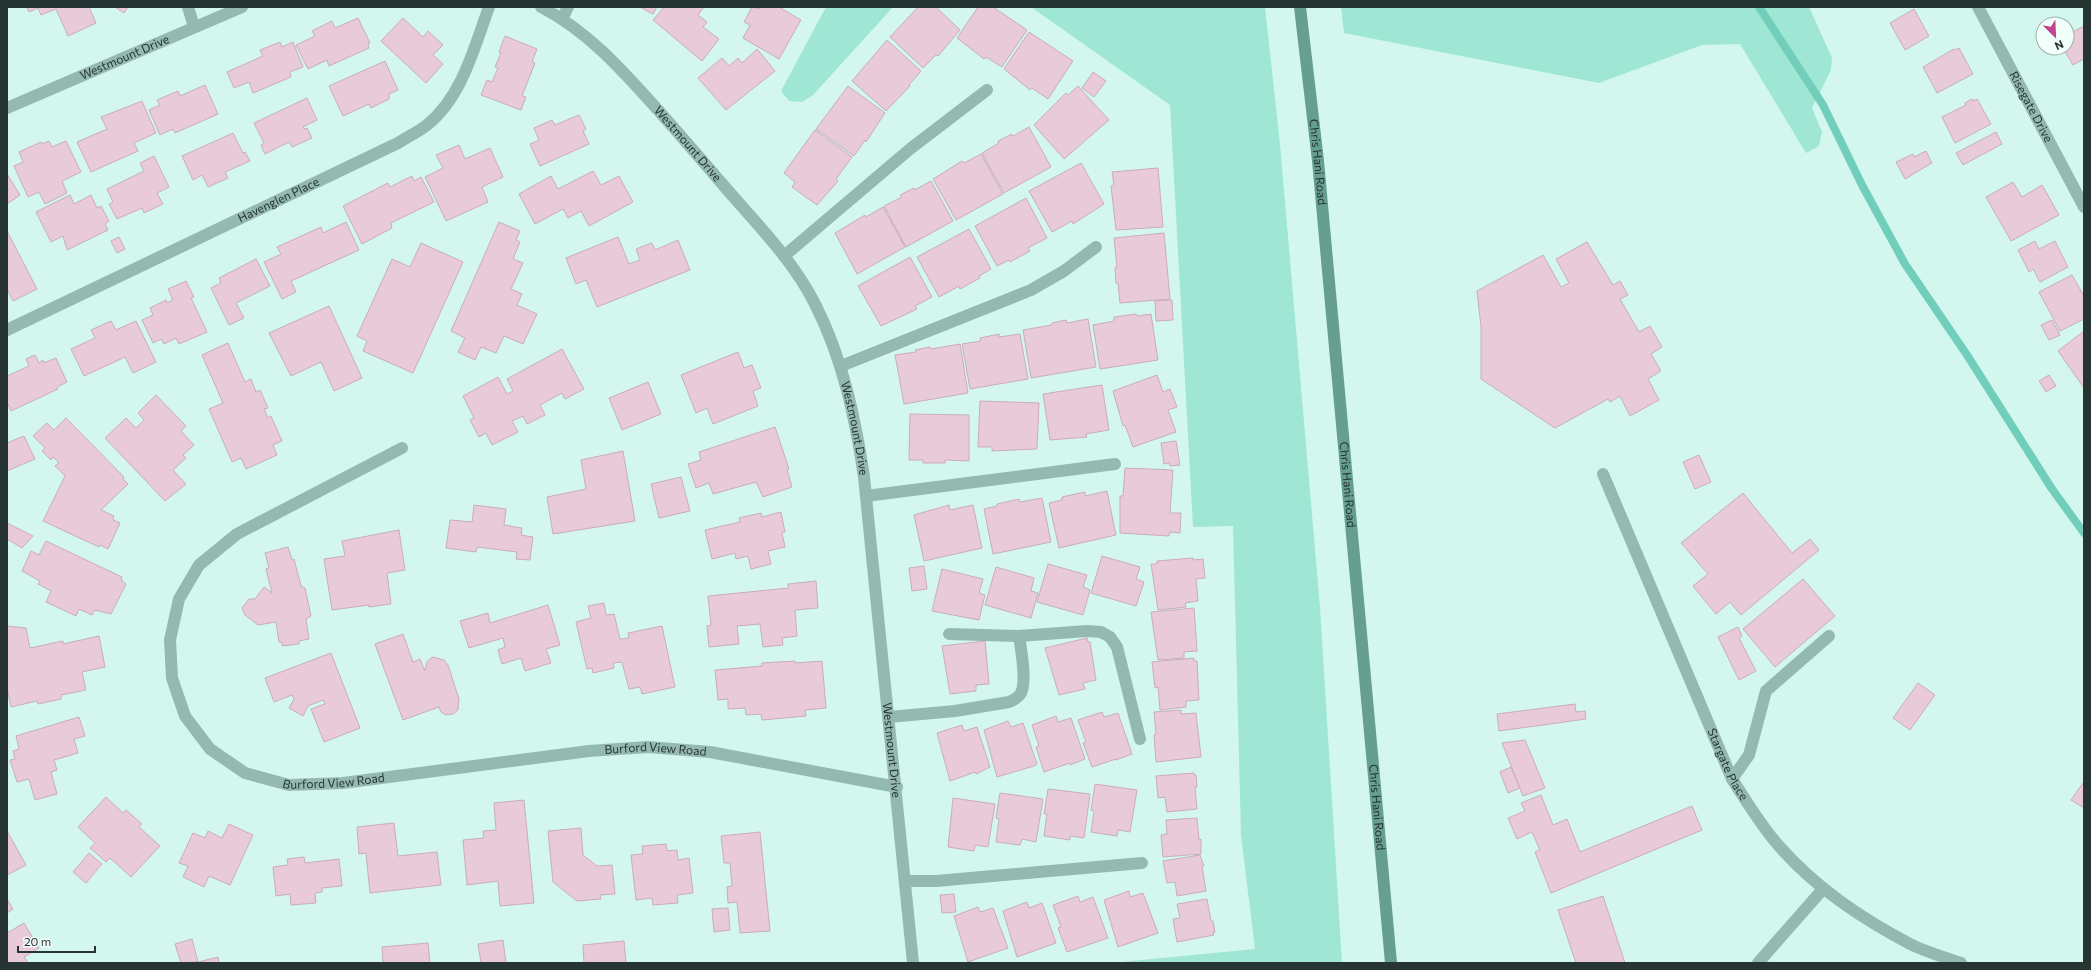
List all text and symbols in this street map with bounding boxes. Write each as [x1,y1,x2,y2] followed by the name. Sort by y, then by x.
[2035,16,2075,56] north arrow
[78,31,171,82] street label: Westmount Drive
[2053,38,2066,53] text: N
[2007,69,2056,144] street label: Risegate Drive
[652,103,725,184] street label: Westmount Drive
[1307,118,1330,206] street label: Chris Hani Road
[235,174,321,225] street label: Havenglen Place
[839,380,872,476] street label: Westmount Drive
[1338,441,1359,528] street label: Chris Hani Road
[881,702,904,798] street label: Westmount Drive
[1705,726,1752,802] street label: Stargate Place
[604,739,707,758] street label: Burford View Road
[1367,764,1389,851] street label: Chris Hani Road
[281,770,385,791] street label: Burford View Road
[18,928,95,954] scale bar
[24,934,51,948] text: 20 m

